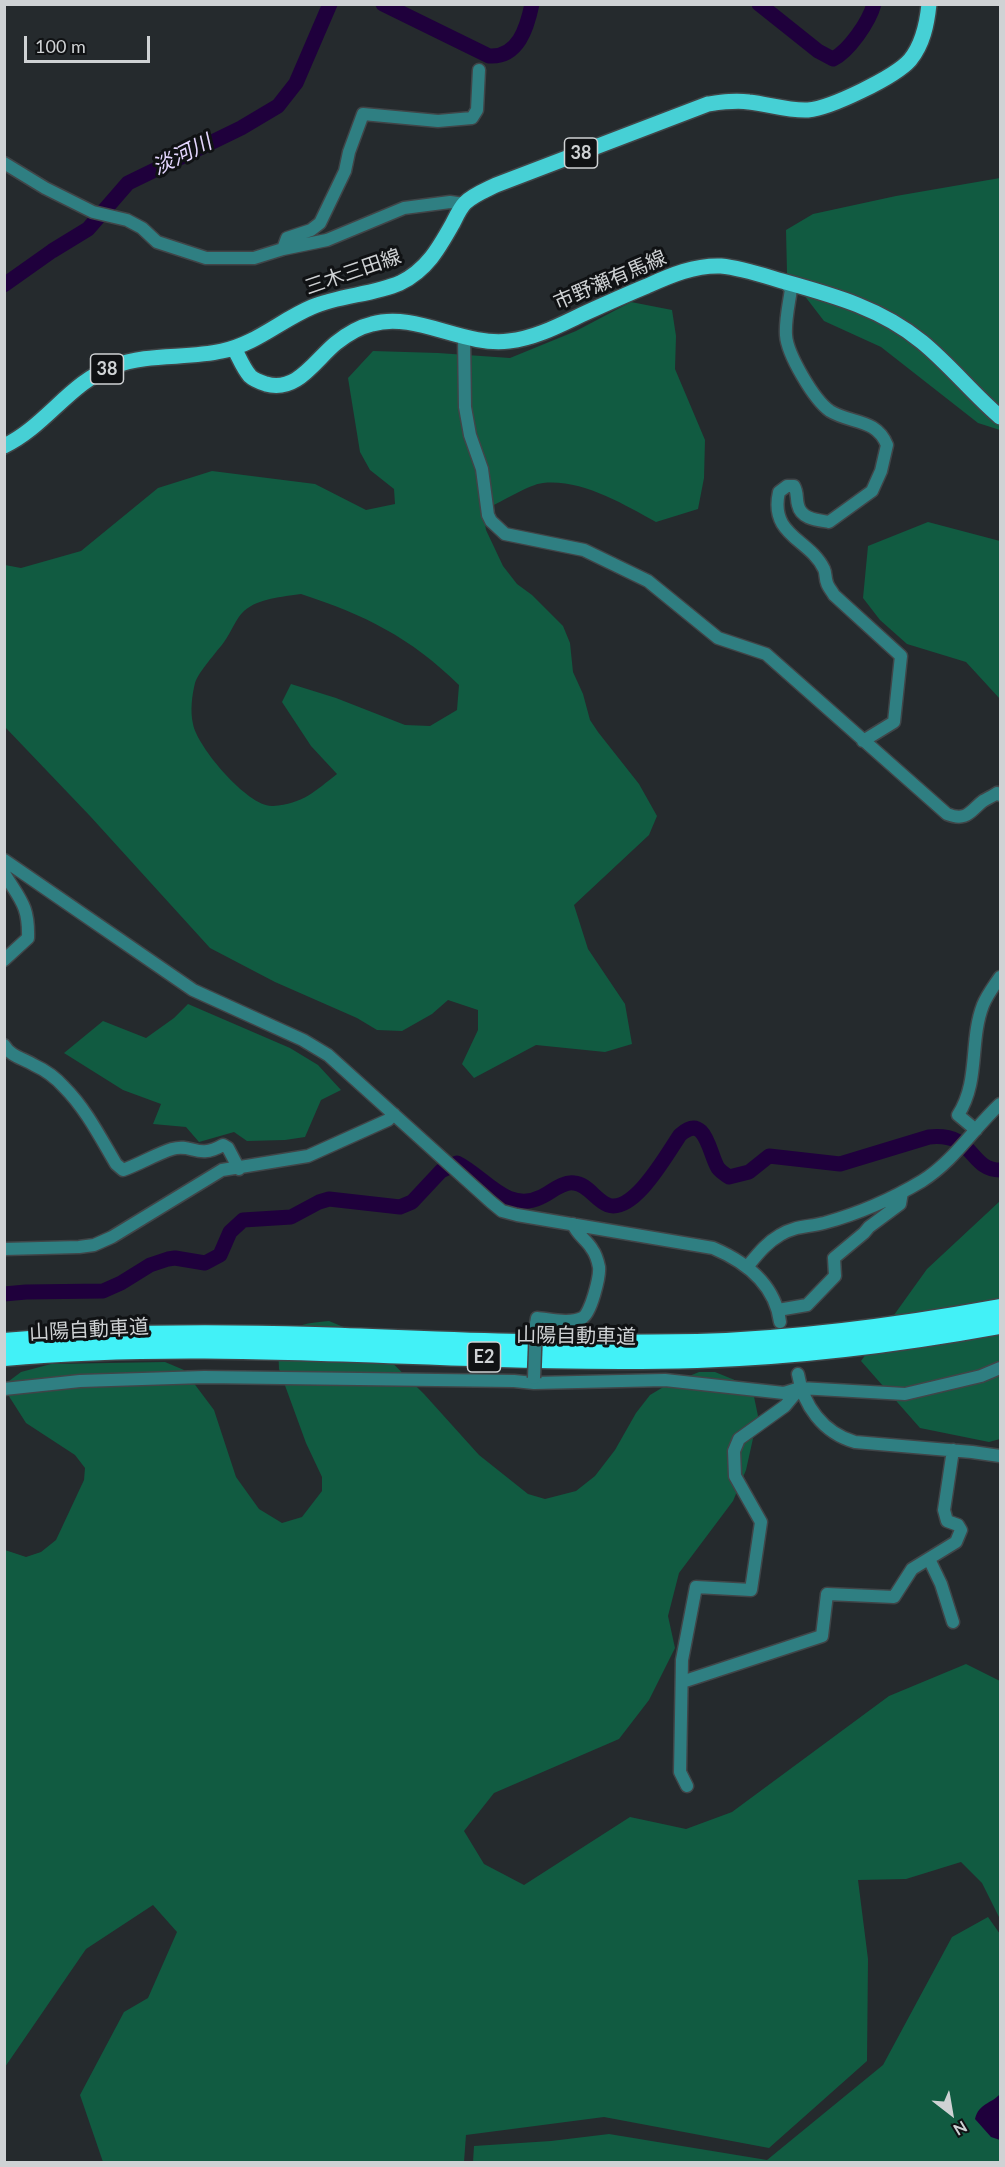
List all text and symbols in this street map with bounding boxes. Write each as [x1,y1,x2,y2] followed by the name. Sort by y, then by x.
[27,24,153,62] scale bar
[35,35,86,57] text: 100 m
[148,129,216,181] water label: 淡河川
[564,138,598,168] road number: 38
[302,244,404,300] street label: 三木三田線
[550,246,670,314] street label: 市野瀬有馬線
[90,354,124,384] road number: 38
[28,1315,150,1345] street label: 山陽自動車道
[516,1323,636,1349] street label: 山陽自動車道
[468,1342,500,1372] road number: E2
[921,2083,981,2143] north arrow
[950,2118,971,2140] text: N

